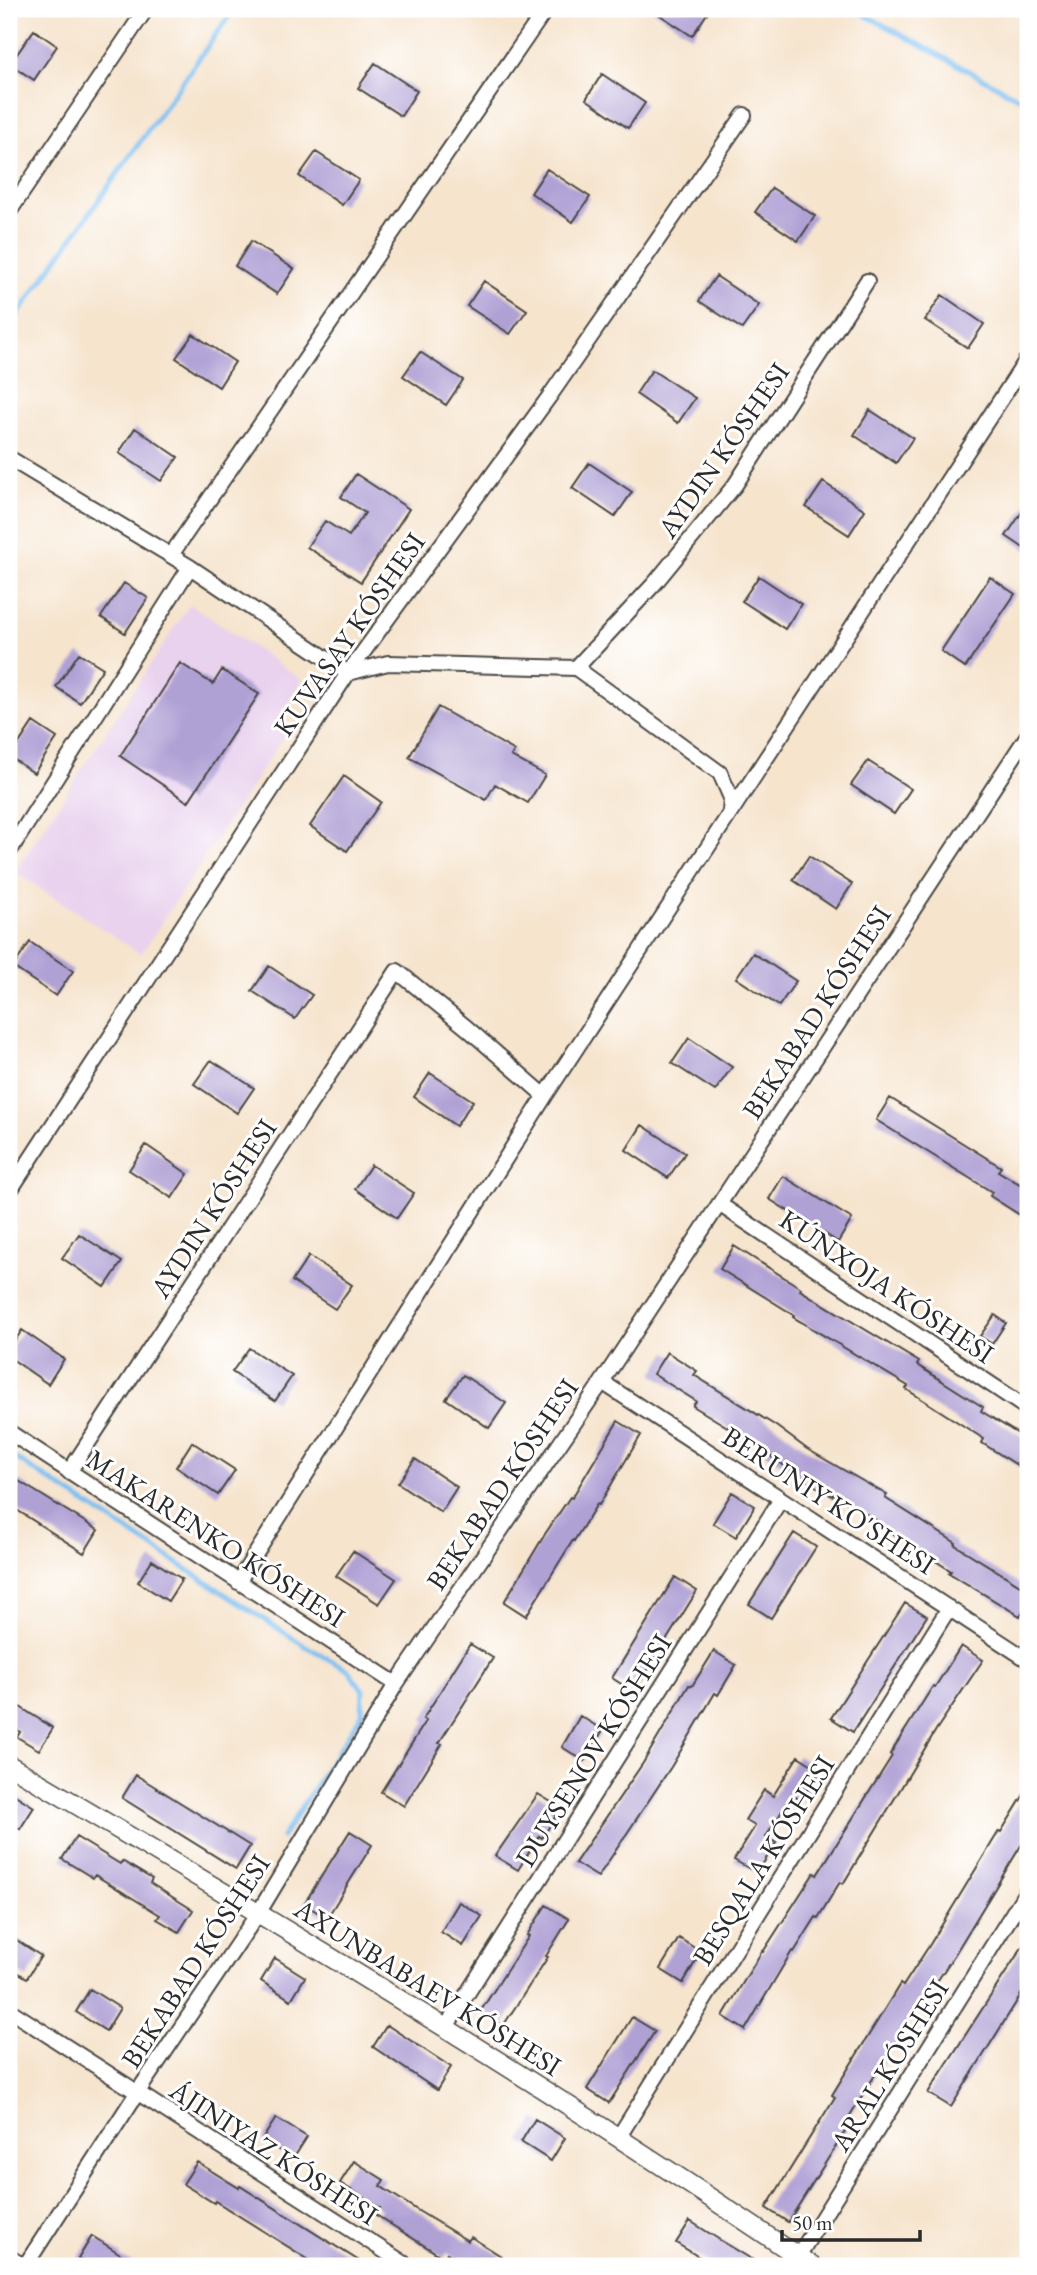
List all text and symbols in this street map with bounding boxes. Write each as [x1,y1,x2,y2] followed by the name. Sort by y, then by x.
[649,355,797,546] street label: AYDIN KÓSHESI
[265,525,433,743] street label: KUVASAY KÓSHESI
[733,898,899,1126] street label: BEKABAD KÓSHESI
[141,1111,285,1305] street label: AYDIN KÓSHESI
[773,1201,1002,1371] street label: KÚNXOJA KÓSHESI
[418,1371,586,1597] street label: BEKABAD KÓSHESI
[716,1418,943,1582] street label: BERUNIY KO'SHESI
[80,1441,353,1635] street label: MAKARENKO KÓSHESI
[507,1626,680,1873] street label: DUYSENOV KÓSHESI
[684,1748,842,1972] street label: BESQALA KÓSHESI
[112,1847,278,2075] street label: BEKABAD KÓSHESI
[287,1890,569,2084] street label: AXUNBABAEV KÓSHESI
[821,1972,957,2159] street label: ARAL KÓSHESI
[162,2071,385,2233] street label: ÁJINIYAZ KÓSHESI
[782,2198,920,2242] scale bar
[792,2209,833,2236] text: 50 m

